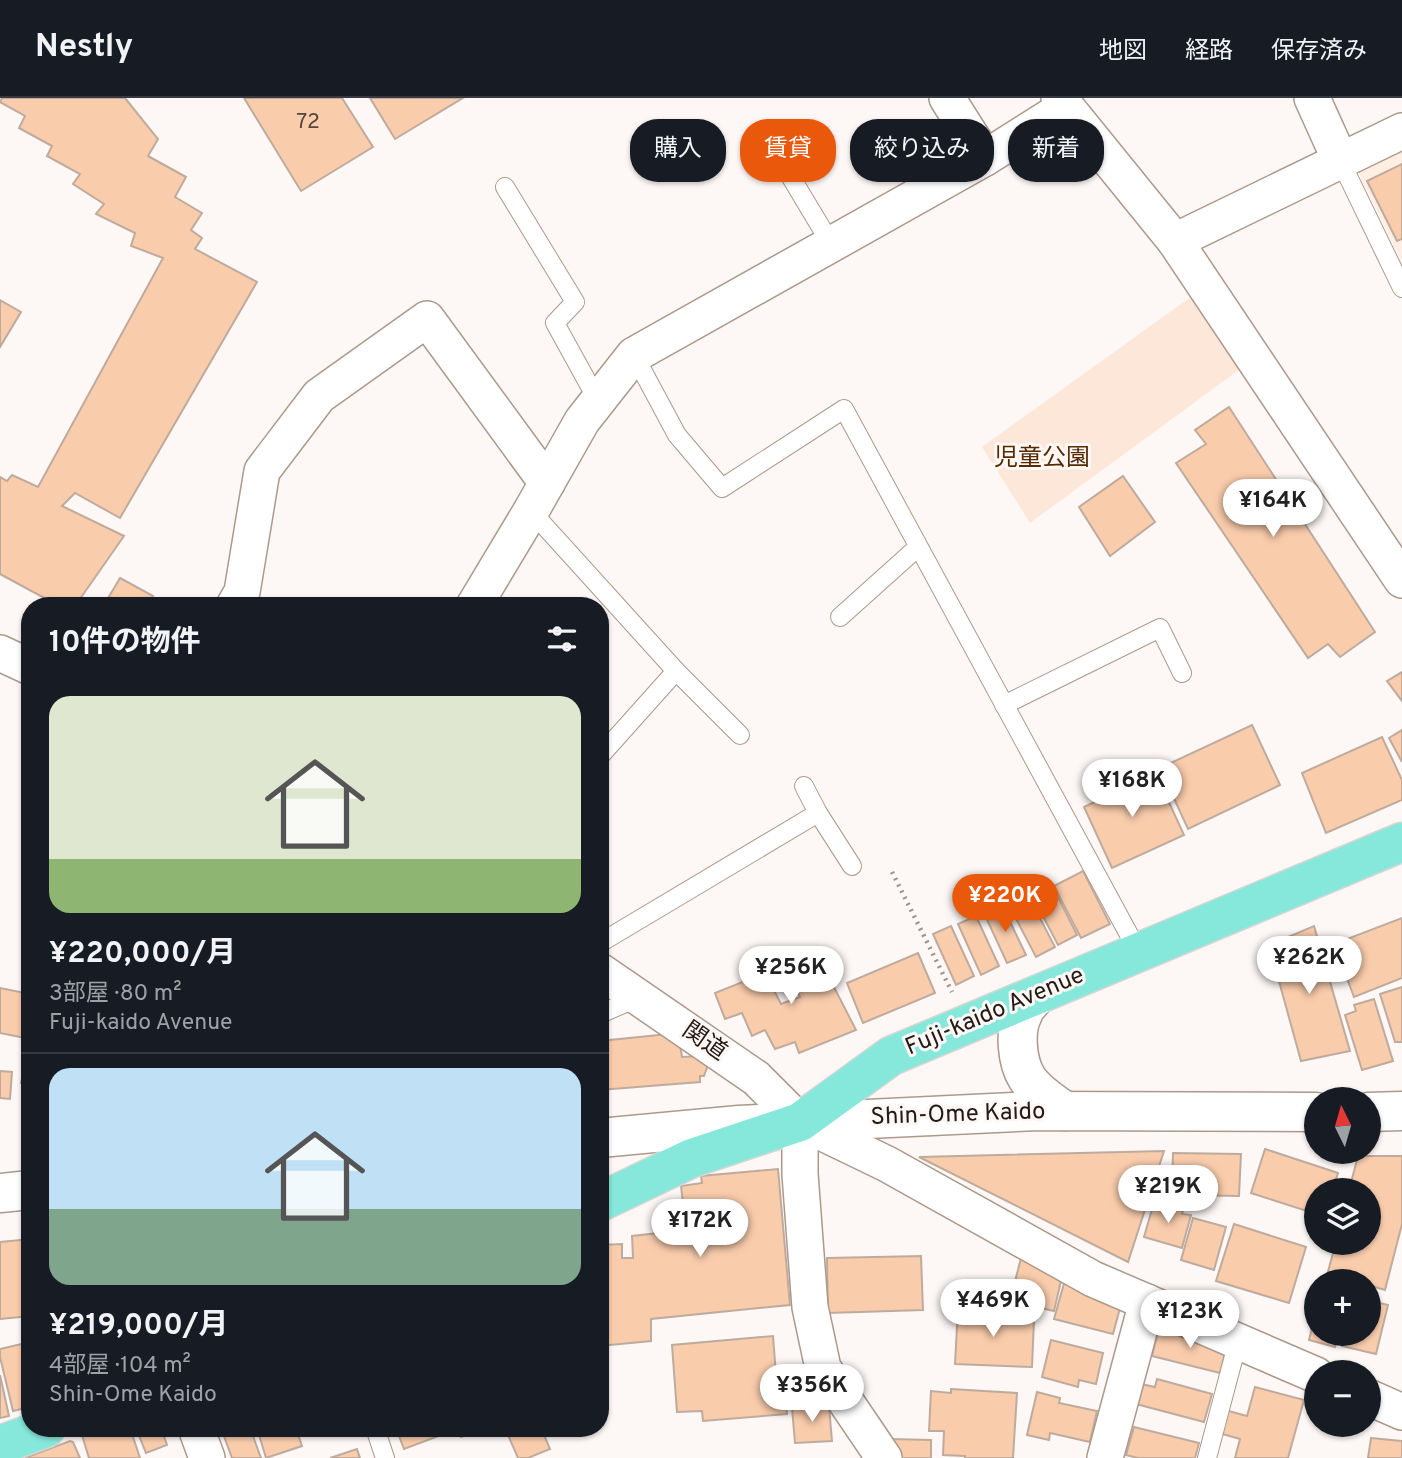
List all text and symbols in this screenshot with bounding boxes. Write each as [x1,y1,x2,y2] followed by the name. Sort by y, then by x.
[35,27,133,69] text: Nestly
[1099,37,1147,67] text: 地図
[1185,37,1233,67] text: 経路
[1271,37,1367,67] text: 保存済み
[296,109,320,136] house number: 72
[630,119,726,182] chip: 購入
[740,119,836,182] chip: 賃貸
[850,119,994,182] chip: 絞り込み
[1008,119,1104,182] chip: 新着
[994,444,1090,474] park label: 児童公園
[1224,480,1322,539] pin: ¥164K
[1239,487,1307,516] text: ¥164K
[543,620,581,658] icon: filters
[49,625,201,662] text: 10件の物件
[252,741,378,867] icon: home
[1083,760,1181,819] pin: ¥168K
[1098,767,1166,796] text: ¥168K
[956,874,1054,934] pin: ¥220K
[968,882,1042,911] text: ¥220K
[49,936,236,973] text: ¥220,000/月
[1260,936,1358,996] pin: ¥262K
[1273,944,1345,973] text: ¥262K
[742,946,840,1006] pin: ¥256K
[755,954,827,983] text: ¥256K
[901,961,1089,1063] street label: Fuji-kaido Avenue
[49,980,181,1009] text: 3部屋 · 80 m²
[49,1009,232,1038] text: Fuji-kaido Avenue
[676,1016,732,1068] street label: 関道
[1304,1087,1381,1164] north arrow
[1304,1087,1381,1437] map controls
[870,1097,1046,1133] street label: Shin-Ome Kaido
[252,1113,378,1239] icon: home
[1119,1166,1217,1225] pin: ¥219K
[1134,1173,1202,1202] text: ¥219K
[1304,1178,1381,1255] button: layers
[651,1200,749,1259] pin: ¥172K
[667,1207,733,1236] text: ¥172K
[1304,1269,1381,1346] button: +
[944,1280,1042,1339] pin: ¥469K
[956,1287,1030,1316] text: ¥469K
[1141,1290,1239,1350] pin: ¥123K
[1156,1298,1224,1327] text: ¥123K
[49,1308,229,1345] text: ¥219,000/月
[49,1352,191,1381] text: 4部屋 · 104 m²
[1304,1360,1381,1437] button: −
[763,1364,861,1424] pin: ¥356K
[776,1372,848,1401] text: ¥356K
[49,1381,217,1410] text: Shin-Ome Kaido

